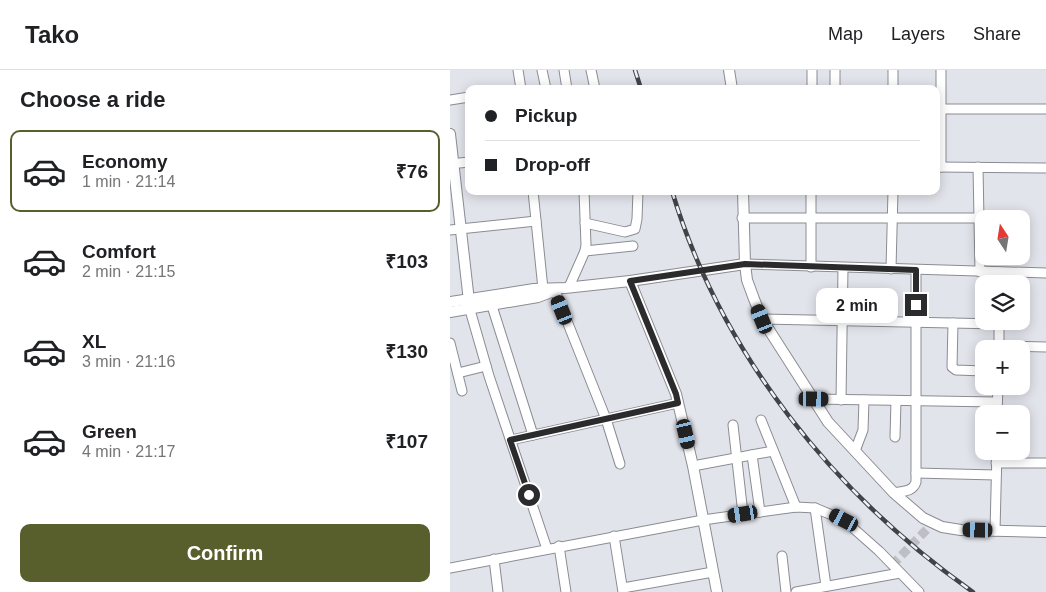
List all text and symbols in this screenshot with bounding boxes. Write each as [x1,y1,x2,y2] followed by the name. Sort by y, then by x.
[25,21,79,48] text: Tako
[828,24,863,44] text: Map
[891,24,945,44] text: Layers
[973,24,1021,44] text: Share
[20,87,165,112] text: Choose a ride
[515,105,577,126] text: Pickup
[22,149,67,194] icon: car
[82,151,168,172] text: Economy
[515,154,590,175] text: Drop-off
[396,161,428,182] text: ₹76
[82,173,175,190] text: 1 min · 21:14
[975,210,1030,265] north arrow
[975,210,1030,460] map controls
[22,239,67,284] icon: car
[82,241,156,262] text: Comfort
[385,251,428,272] text: ₹103
[82,263,175,280] text: 2 min · 21:15
[975,275,1030,330] button: layers
[816,288,898,322] callout: 2 min
[549,293,574,327] car
[905,294,927,316] route end
[836,297,878,314] text: 2 min
[749,302,774,336] car
[22,329,67,374] icon: car
[82,331,106,352] text: XL
[975,340,1030,395] button: +
[385,341,428,362] text: ₹130
[82,353,175,370] text: 3 min · 21:16
[798,391,829,407] car
[975,405,1030,460] button: −
[675,418,696,450] car
[22,419,67,464] icon: car
[82,421,137,442] text: Green
[385,431,428,452] text: ₹107
[82,443,175,460] text: 4 min · 21:17
[518,484,540,506] route start
[727,504,758,524] car
[827,507,860,533] car
[962,522,993,538] car
[20,524,430,582] button: Confirm

